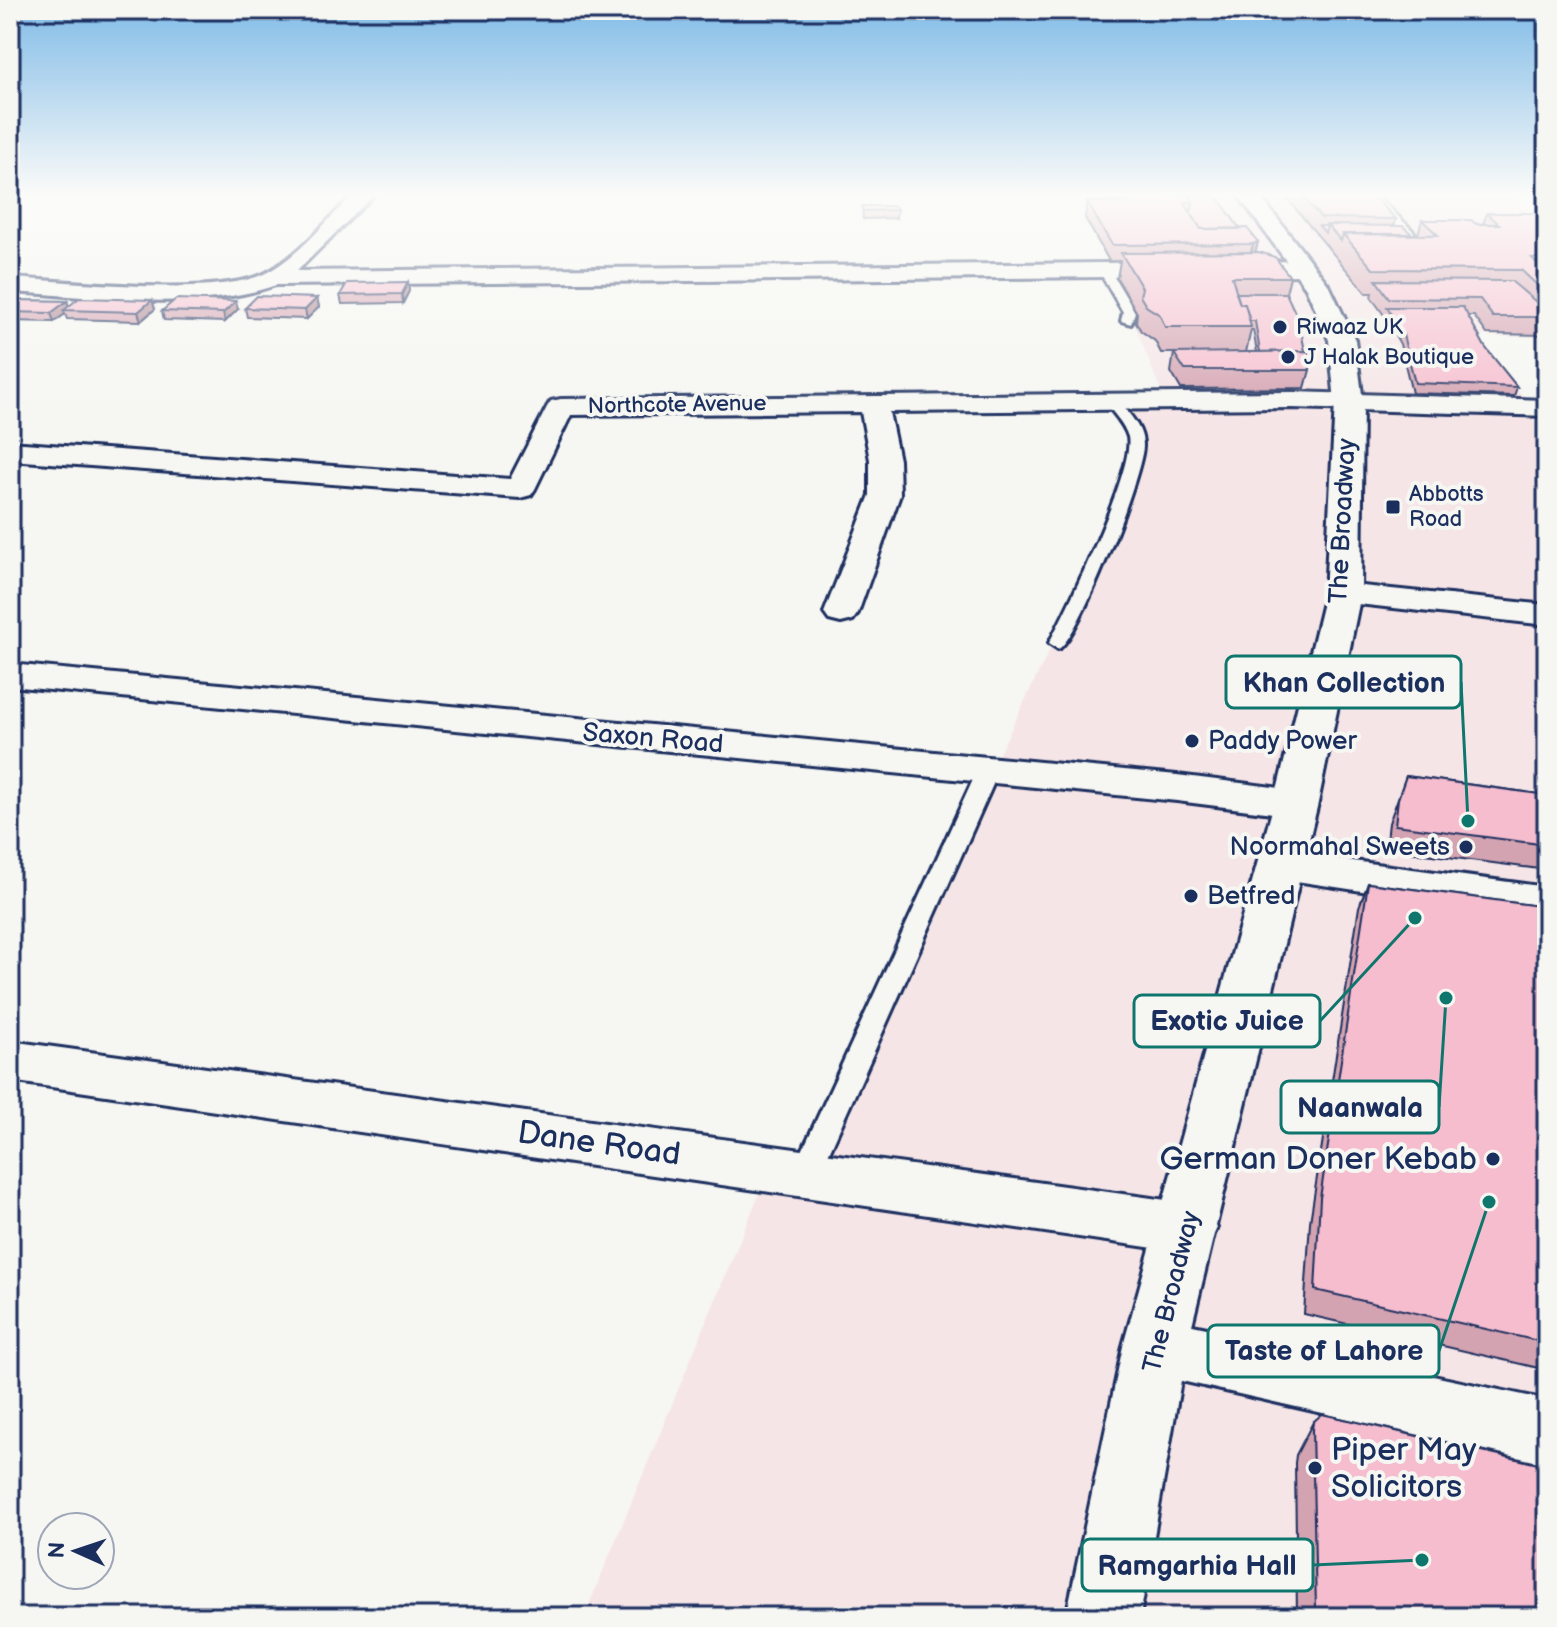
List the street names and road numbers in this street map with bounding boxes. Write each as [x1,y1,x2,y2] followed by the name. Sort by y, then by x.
[587,390,767,420] street label: Northcote Avenue
[1323,437,1363,604] street label: The Broadway
[581,717,725,761] street label: Saxon Road
[515,1113,683,1175] street label: Dane Road
[1137,1208,1207,1376] street label: The Broadway

